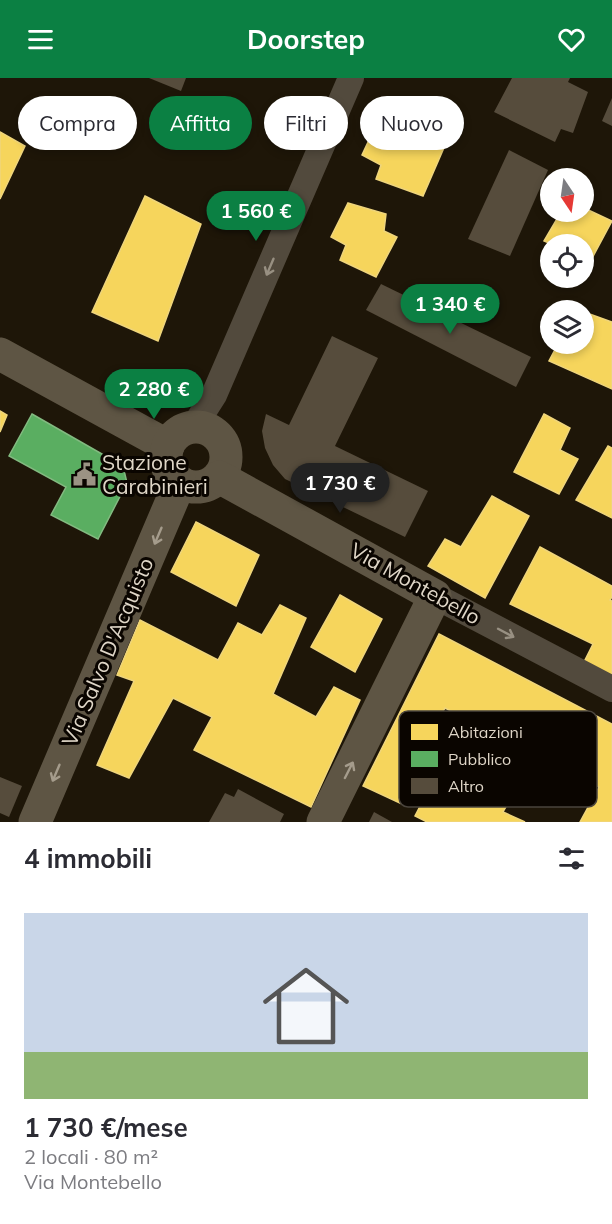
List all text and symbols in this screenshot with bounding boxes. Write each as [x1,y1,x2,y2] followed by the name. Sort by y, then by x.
[247,22,365,56] text: Doorstep
[24,23,57,56] icon: menu
[555,23,588,56] icon: heart
[18,96,137,150] chip: Compra
[149,96,252,150] chip: Affitta
[264,96,348,150] chip: Filtri
[360,96,464,150] chip: Nuovo
[540,168,594,222] north arrow
[540,168,594,354] map controls
[201,191,311,242] pin: 1 560 €
[221,198,291,223] text: 1 560 €
[540,234,594,288] button: locate
[264,257,275,275] one-way arrow
[395,284,505,335] pin: 1 340 €
[415,291,485,316] text: 1 340 €
[540,300,594,354] button: layers
[99,369,209,420] pin: 2 280 €
[119,376,189,401] text: 2 280 €
[102,449,208,499] place label: Stazione Carabinieri
[71,462,97,488] public building icon: Stazione Carabinieri
[285,463,395,514] pin: 1 730 €
[305,470,375,495] text: 1 730 €
[152,527,163,545] one-way arrow
[346,537,485,630] street label: Via Montebello
[56,554,159,750] street label: Via Salvo D'Acquisto
[497,627,514,639] one-way arrow
[399,711,597,807] legend
[448,722,523,742] text: Abitazioni
[448,749,511,769] text: Pubblico
[343,761,355,779] one-way arrow
[50,764,61,782] one-way arrow
[448,776,484,796] text: Altro
[24,842,152,875] text: 4 immobili
[555,842,588,875] icon: filters
[252,952,360,1060] icon: home
[24,1111,188,1144] text: 1 730 €/mese
[24,1144,158,1169] text: 2 locali · 80 m²
[24,1169,162,1194] text: Via Montebello

